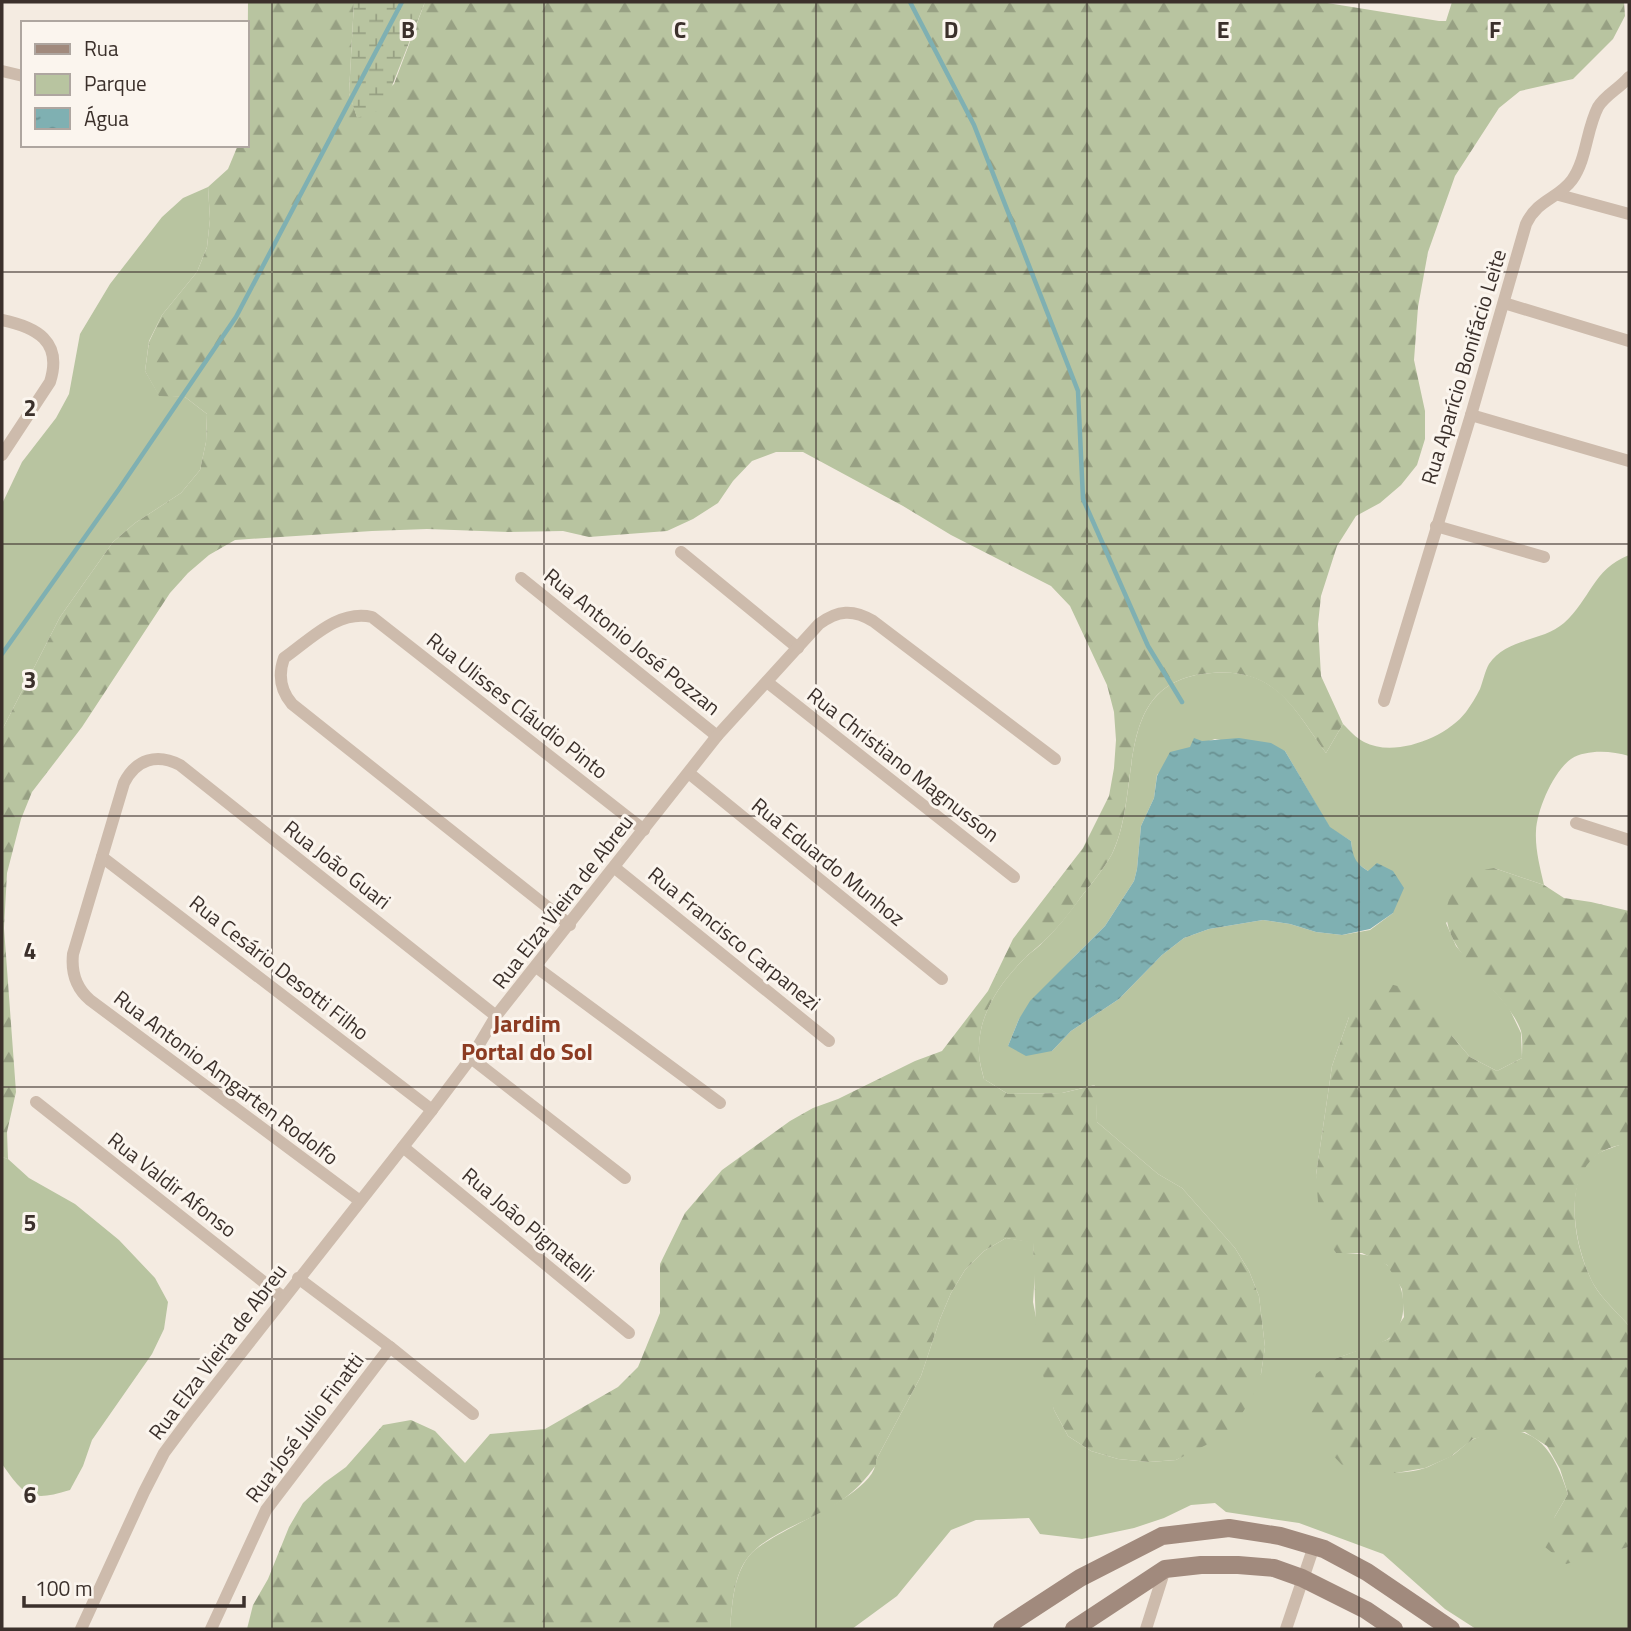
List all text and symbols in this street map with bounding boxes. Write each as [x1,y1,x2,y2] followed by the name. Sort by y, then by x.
[401,12,415,47] text: B
[674,12,686,47] text: C
[944,12,958,47] text: D
[1217,12,1229,47] text: E
[1489,12,1501,47] text: F
[21,21,248,147] legend
[84,32,119,64] text: Rua
[84,67,147,99] text: Parque
[84,102,129,134] text: Água
[1412,245,1514,488] street label: Rua Aparício Bonifácio Leite
[24,390,36,425] text: 2
[537,560,728,723] street label: Rua Antonio José Pozzan
[420,624,615,786] street label: Rua Ulisses Cláudio Pinto
[24,662,36,697] text: 3
[801,679,1007,850] street label: Rua Christiano Magnusson
[745,789,912,933] street label: Rua Eduardo Munhoz
[484,807,641,995] street label: Rua Elza Vieira de Abreu
[277,812,398,917] street label: Rua João Guari
[641,858,828,1018] street label: Rua Francisco Carpanezi
[183,887,376,1048] street label: Rua Cesário Desotti Filho
[24,933,36,968] text: 4
[107,982,346,1172] street label: Rua Antonio Amgarten Rodolfo
[461,1005,593,1069] district label: Jardim Portal do Sol
[101,1124,244,1245] street label: Rua Valdir Afonso
[455,1159,602,1289] street label: Rua João Pignatelli
[24,1205,36,1240] text: 5
[140,1257,294,1446] street label: Rua Elza Vieira de Abreu
[237,1346,371,1509] street label: Rua José Julio Finatti
[24,1477,37,1512] text: 6
[24,1564,245,1608] scale bar
[35,1572,92,1604] text: 100 m

